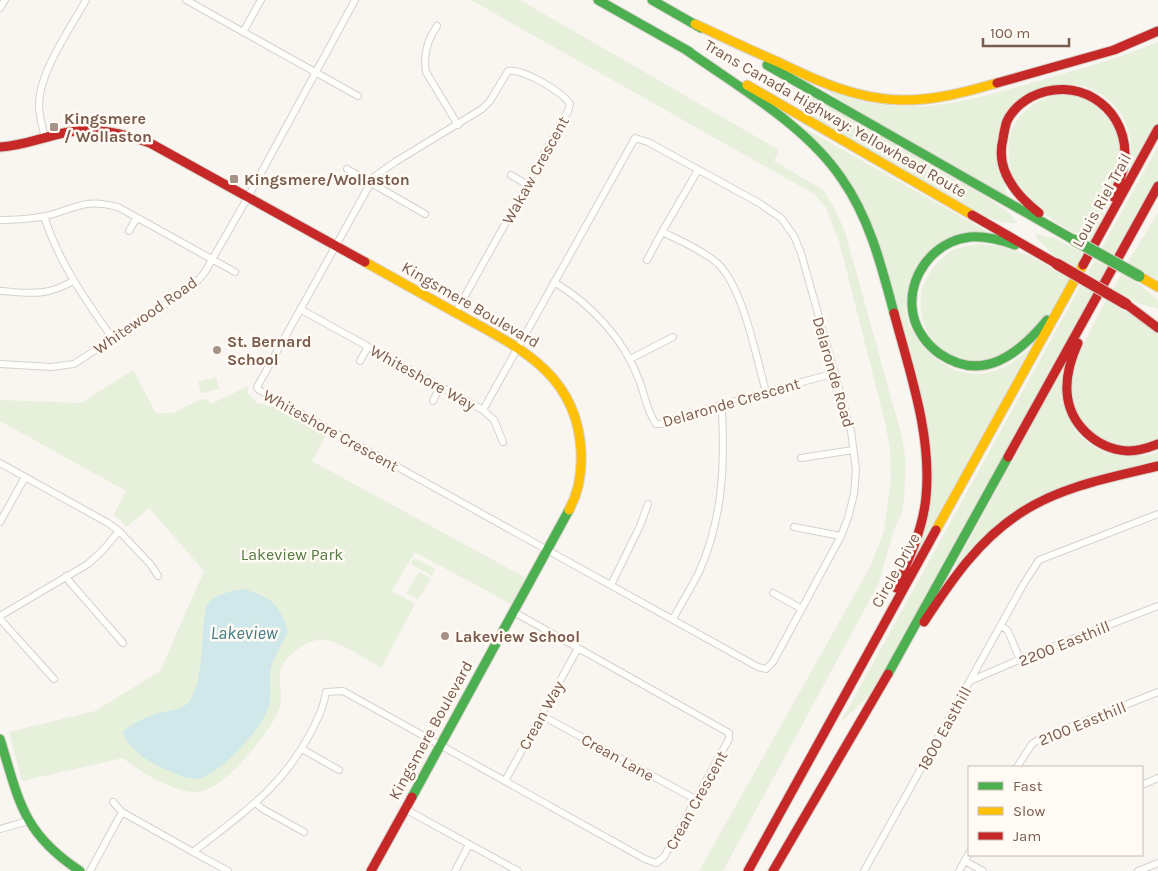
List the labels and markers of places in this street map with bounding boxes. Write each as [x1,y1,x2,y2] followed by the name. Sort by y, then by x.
[64,109,152,146] place label: Kingsmere / Wollaston
[48,121,60,133] marker: Kingsmere / Wollaston
[244,170,410,189] place label: Kingsmere/Wollaston
[228,173,240,185] marker: Kingsmere/Wollaston
[227,332,312,369] place label: St. Bernard School
[211,344,223,356] marker: St. Bernard School
[455,627,580,646] place label: Lakeview School
[439,630,451,642] marker: Lakeview School

